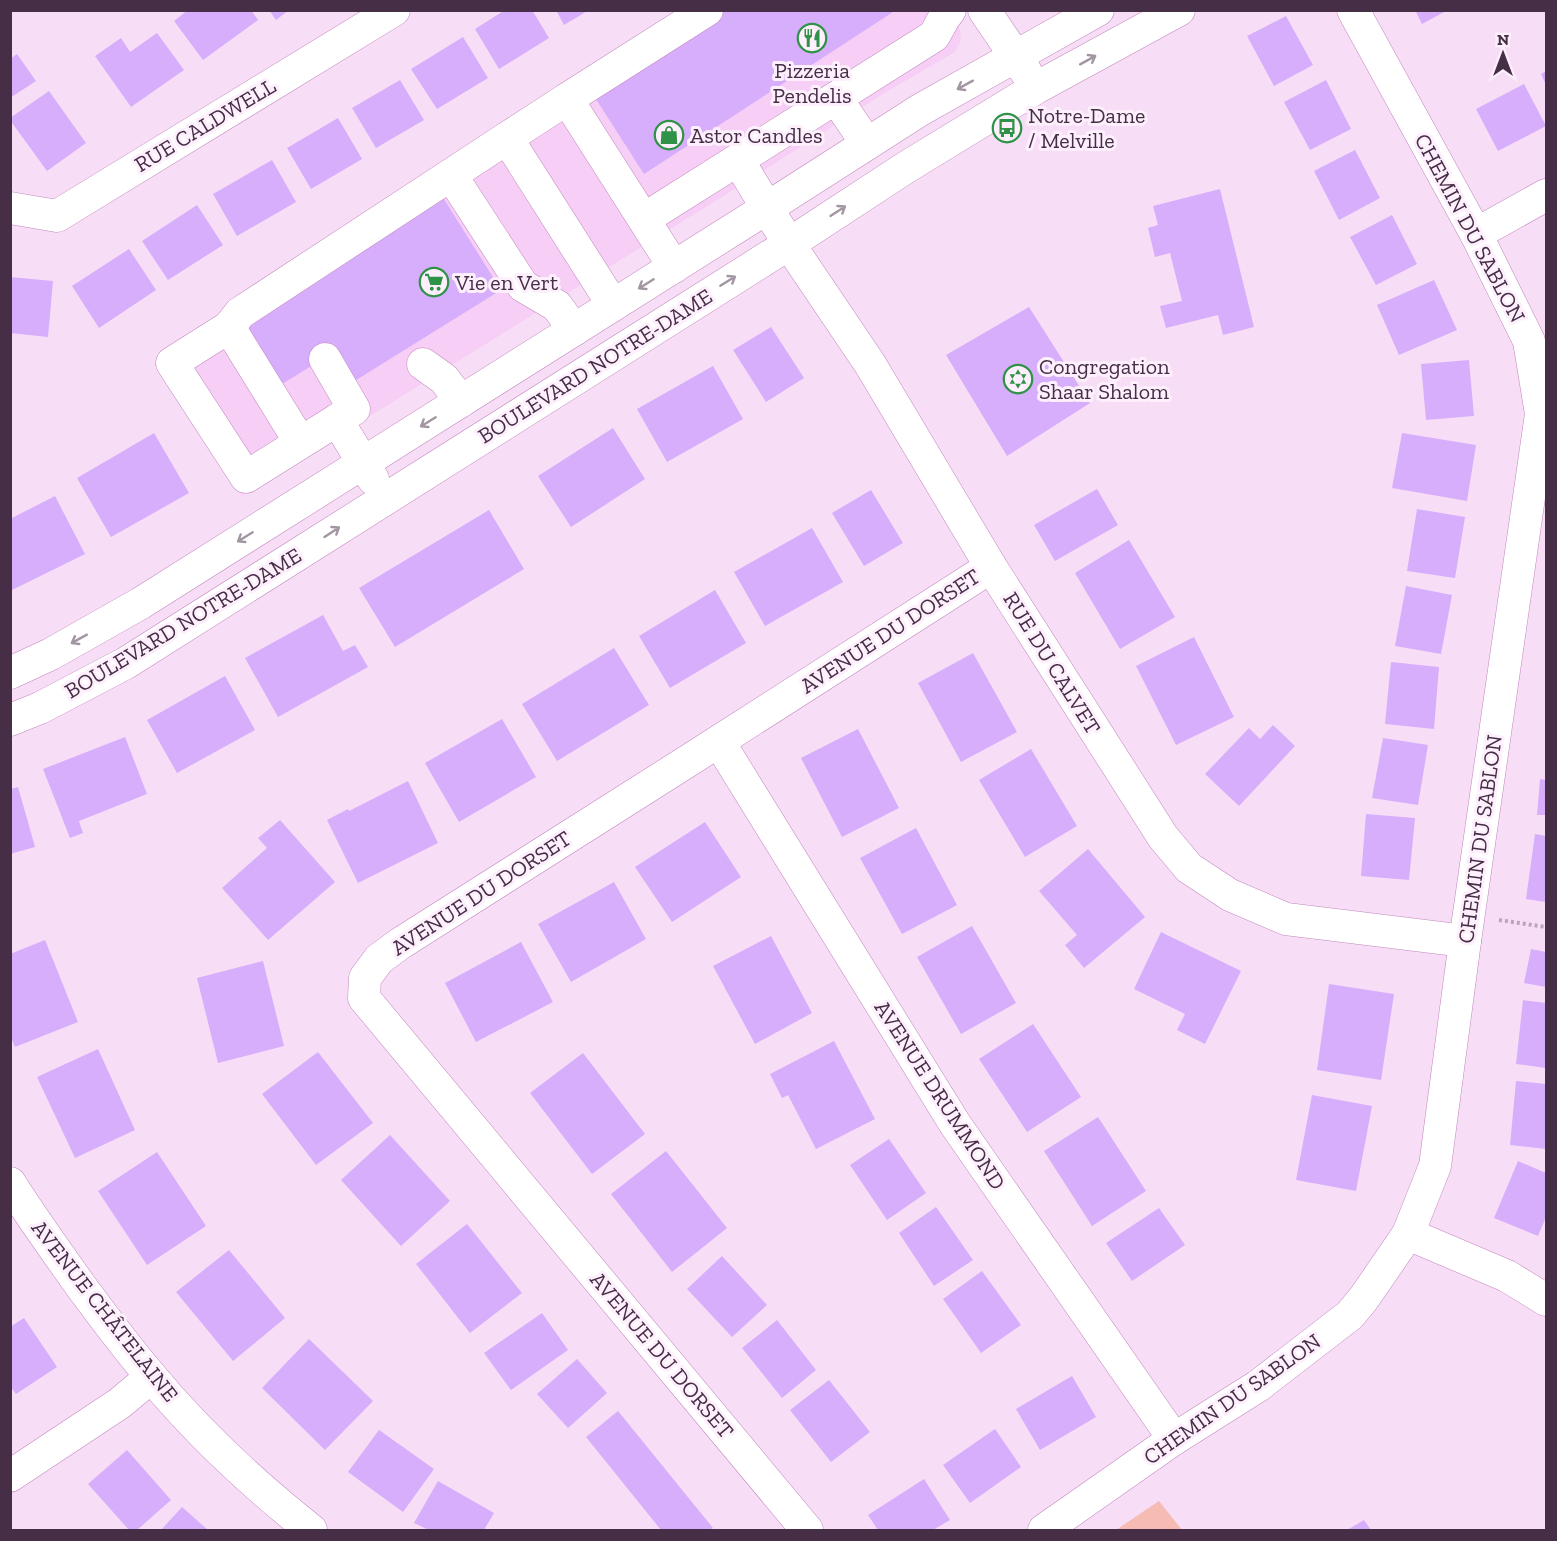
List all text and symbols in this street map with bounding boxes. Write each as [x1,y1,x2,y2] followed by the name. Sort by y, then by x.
[796,22,828,54] restaurant icon: Pizzeria Pendelis
[1473,24,1533,84] north arrow
[1497,30,1509,49] text: N
[1078,54,1096,65] one-way arrow
[772,57,852,109] place label: Pizzeria Pendelis
[129,72,281,178] street label: RUE CALDWELL
[957,79,974,91] one-way arrow
[1028,102,1145,154] place label: Notre-Dame / Melville
[991,112,1023,144] bus stop icon: Notre-Dame / Melville
[653,119,685,151] shop icon: Astor Candles
[690,122,823,149] place label: Astor Candles
[1409,129,1531,327] street label: CHEMIN DU SABLON
[829,205,846,218] one-way arrow
[418,266,450,298] supermarket icon: Vie en Vert
[454,269,559,296] place label: Vie en Vert
[719,275,736,287] one-way arrow
[638,279,655,291] one-way arrow
[473,283,717,449] street label: BOULEVARD NOTRE-DAME
[1039,353,1170,405] place label: Congregation Shaar Shalom
[1002,363,1034,395] synagogue icon: Congregation Shaar Shalom
[420,416,437,428] one-way arrow
[324,525,341,538] one-way arrow
[237,532,254,544] one-way arrow
[60,542,306,704] street label: BOULEVARD NOTRE-DAME
[795,563,985,699] street label: AVENUE DU DORSET
[997,587,1107,740] street label: RUE DU CALVET
[71,633,88,645] one-way arrow
[1452,733,1508,945] street label: CHEMIN DU SABLON
[386,825,576,961] street label: AVENUE DU DORSET
[869,995,1011,1195] street label: AVENUE DRUMMOND
[26,1215,184,1407] street label: AVENUE CHÂTELAINE
[584,1266,740,1444] street label: AVENUE DU DORSET
[1138,1328,1326,1470] street label: CHEMIN DU SABLON

